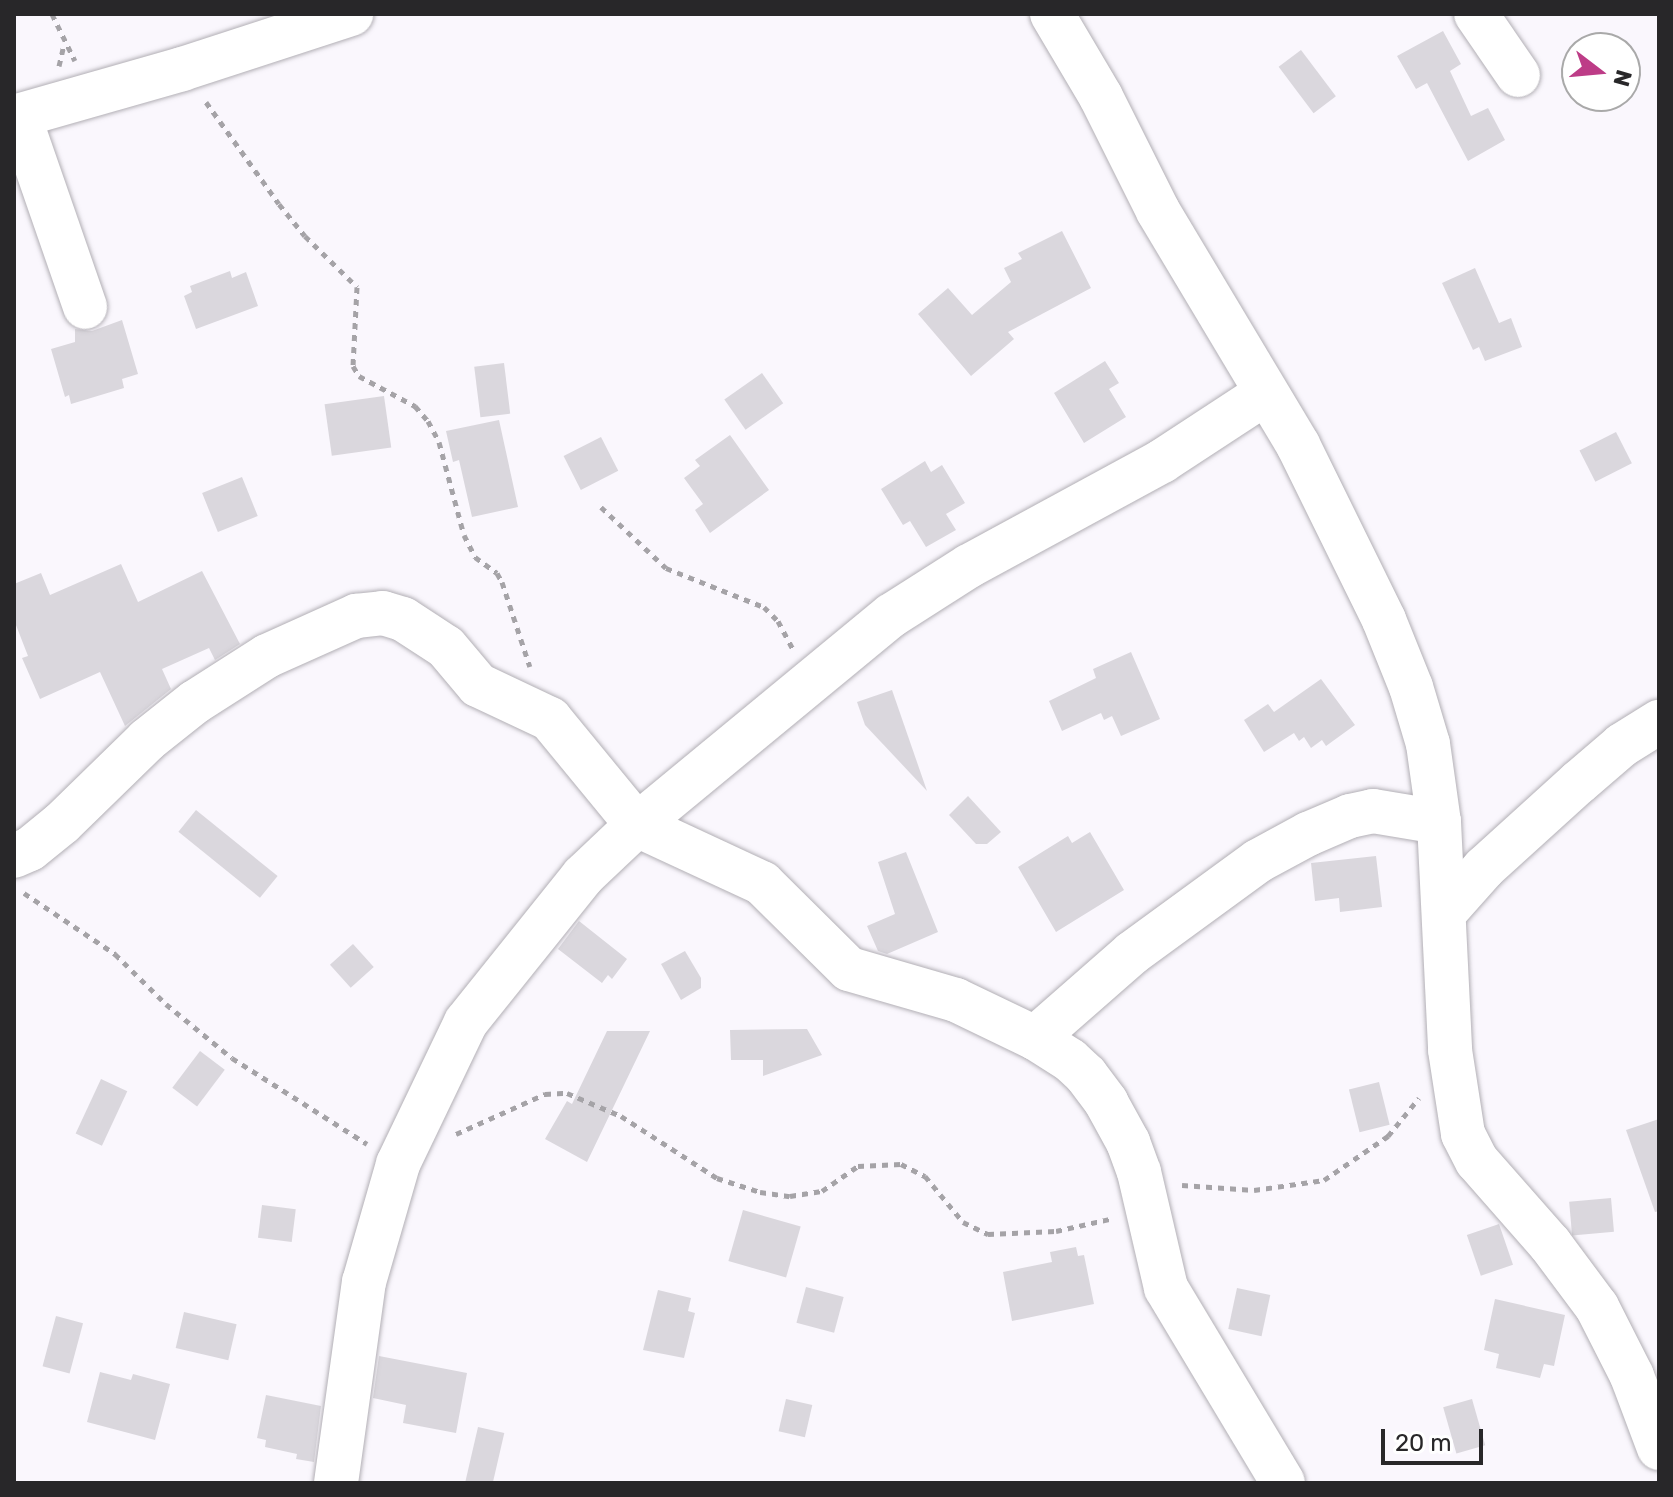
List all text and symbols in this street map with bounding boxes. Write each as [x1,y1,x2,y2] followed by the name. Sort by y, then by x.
[1561,32,1641,112] north arrow
[1607,67,1638,90] text: N
[1385,1413,1487,1463] scale bar
[1395,1429,1452,1457] text: 20 m

